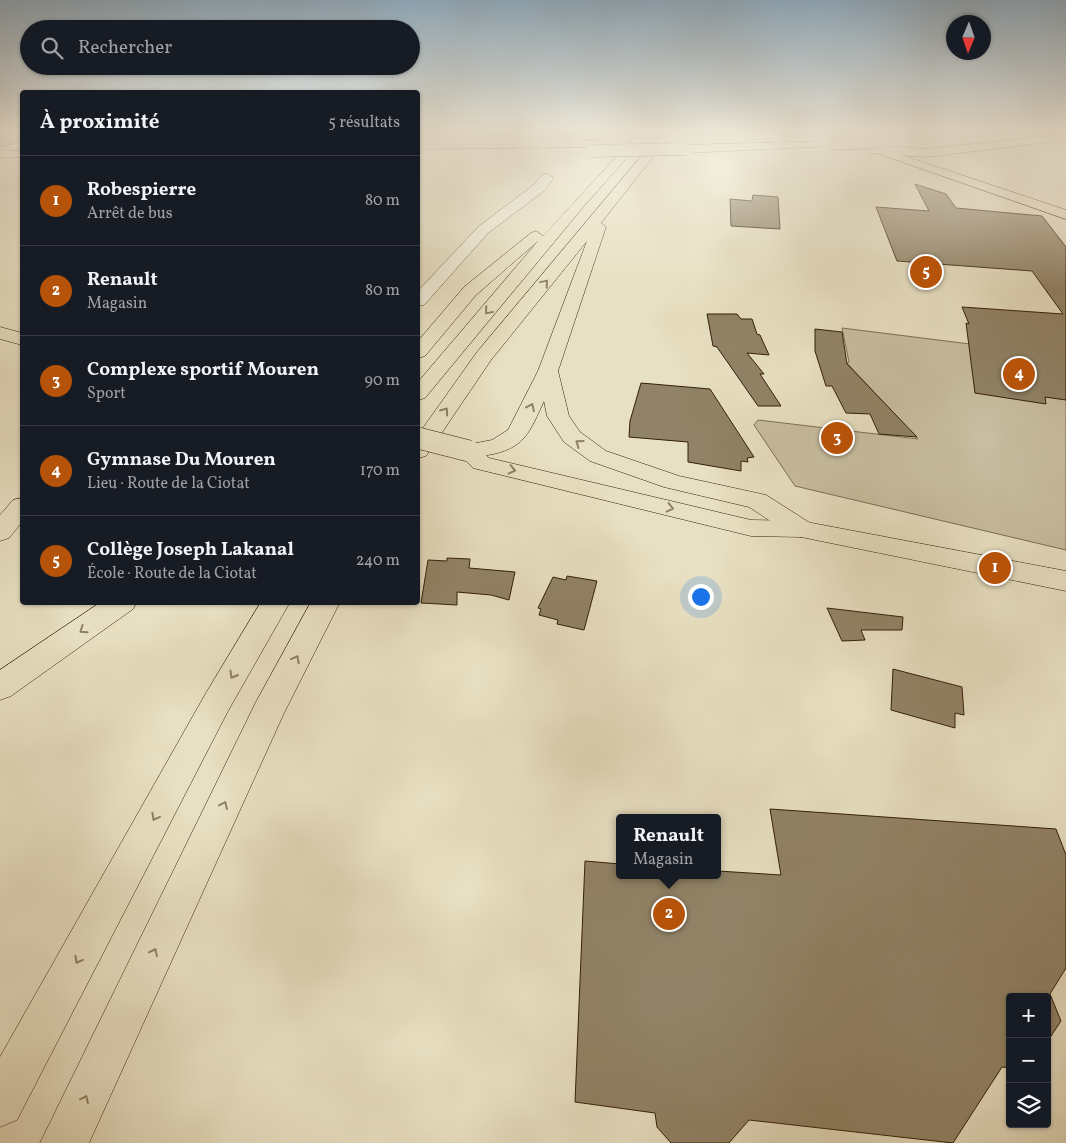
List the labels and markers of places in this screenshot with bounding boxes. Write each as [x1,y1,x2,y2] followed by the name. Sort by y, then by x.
[910,253,942,291] pin: 5
[1003,355,1035,393] pin: 4
[821,419,853,457] pin: 3
[979,549,1011,587] pin: 1
[653,895,685,933] pin: 2

